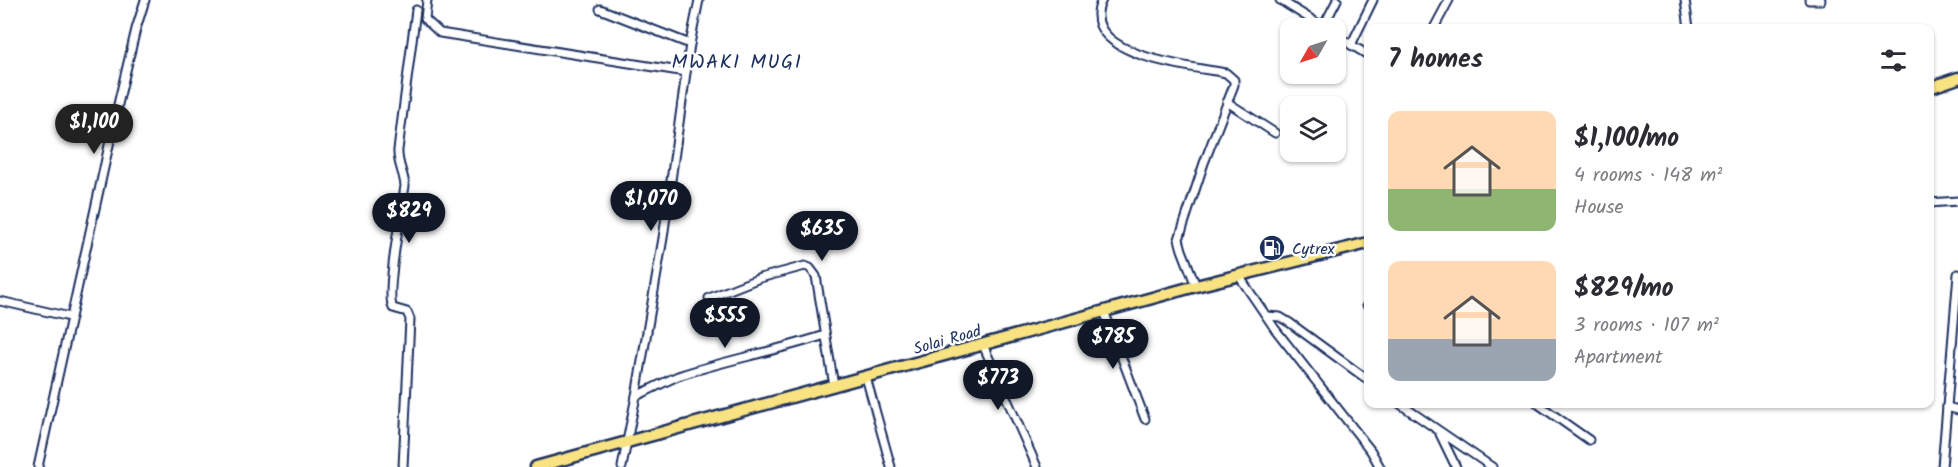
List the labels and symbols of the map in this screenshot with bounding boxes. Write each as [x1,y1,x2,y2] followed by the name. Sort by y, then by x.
[1280,18,1346,84] north arrow
[672,47,802,79] district label: MWAKI MUGI
[45,104,143,155] pin: $1,100
[602,181,700,232] pin: $1,070
[373,193,445,244] pin: $829
[786,211,858,262] pin: $635
[1257,233,1287,263] fuel station icon: Cytrex
[1292,237,1336,262] place label: Cytrex
[689,298,761,349] pin: $555
[911,319,985,362] street label: Solai Road
[1077,319,1149,370] pin: $785
[962,360,1034,411] pin: $773

